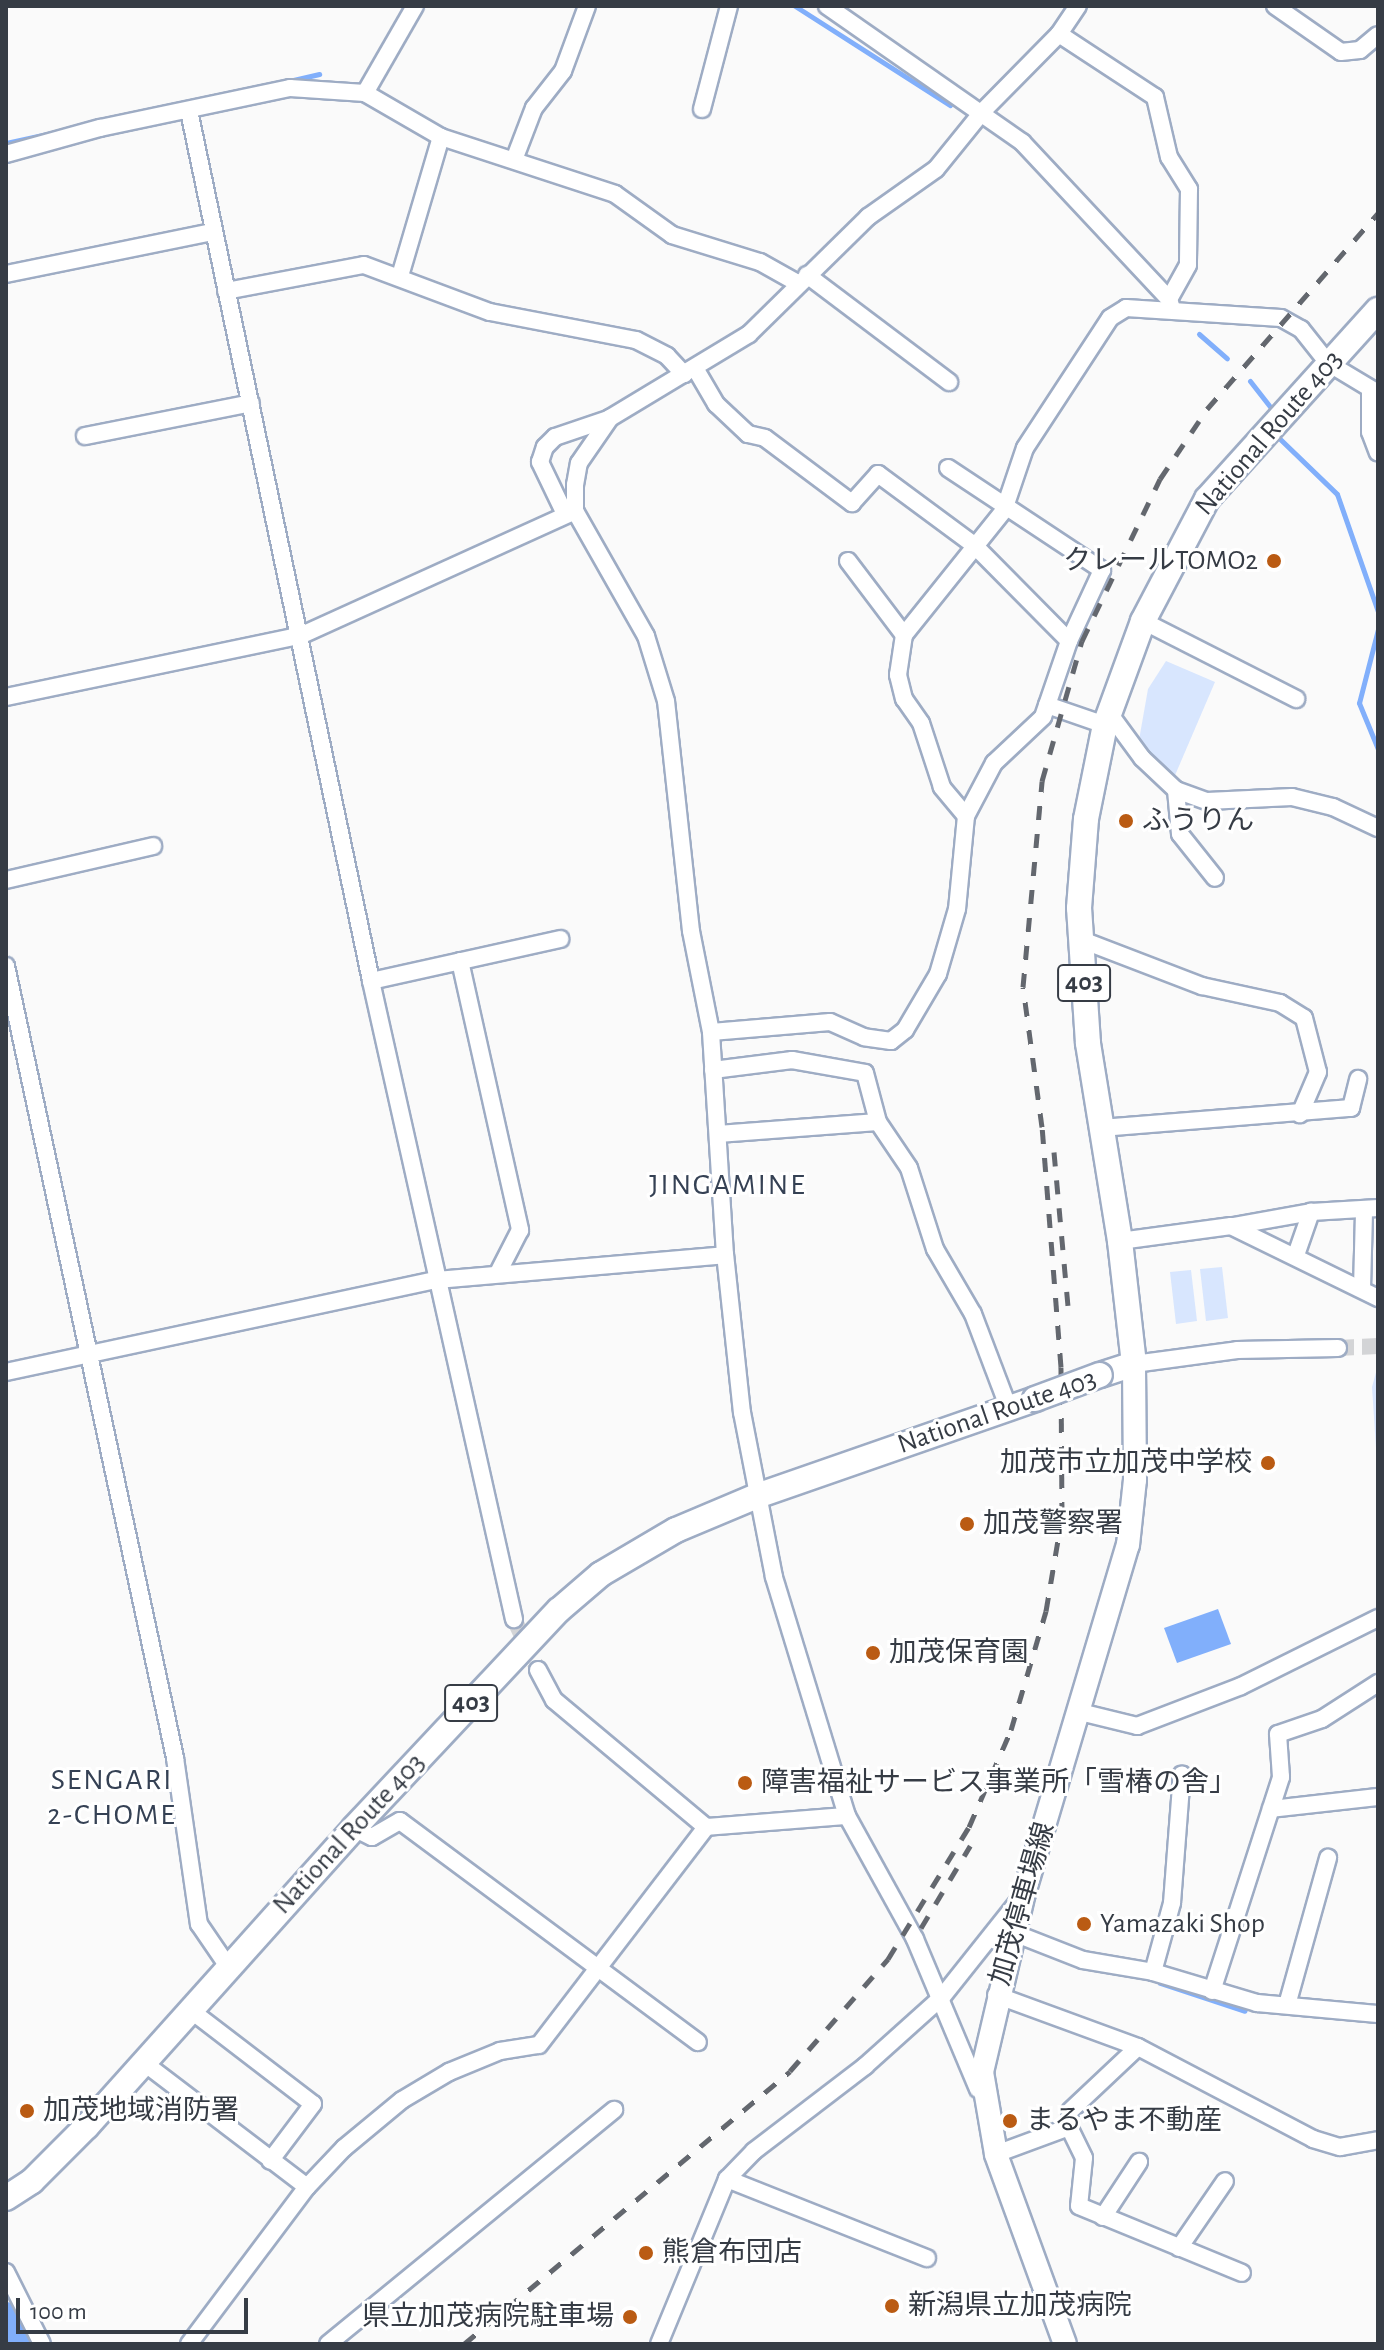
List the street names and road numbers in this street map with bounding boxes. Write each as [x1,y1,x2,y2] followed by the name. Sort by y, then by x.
[1188,343,1350,523] street label: National Route 403
[1056,961,1112,1005] road number: 403
[893,1362,1101,1462] street label: National Route 403
[443,1681,499,1725] road number: 403
[266,1746,432,1922] street label: National Route 403
[984,1819,1062,1989] street label: 加茂停車場線

